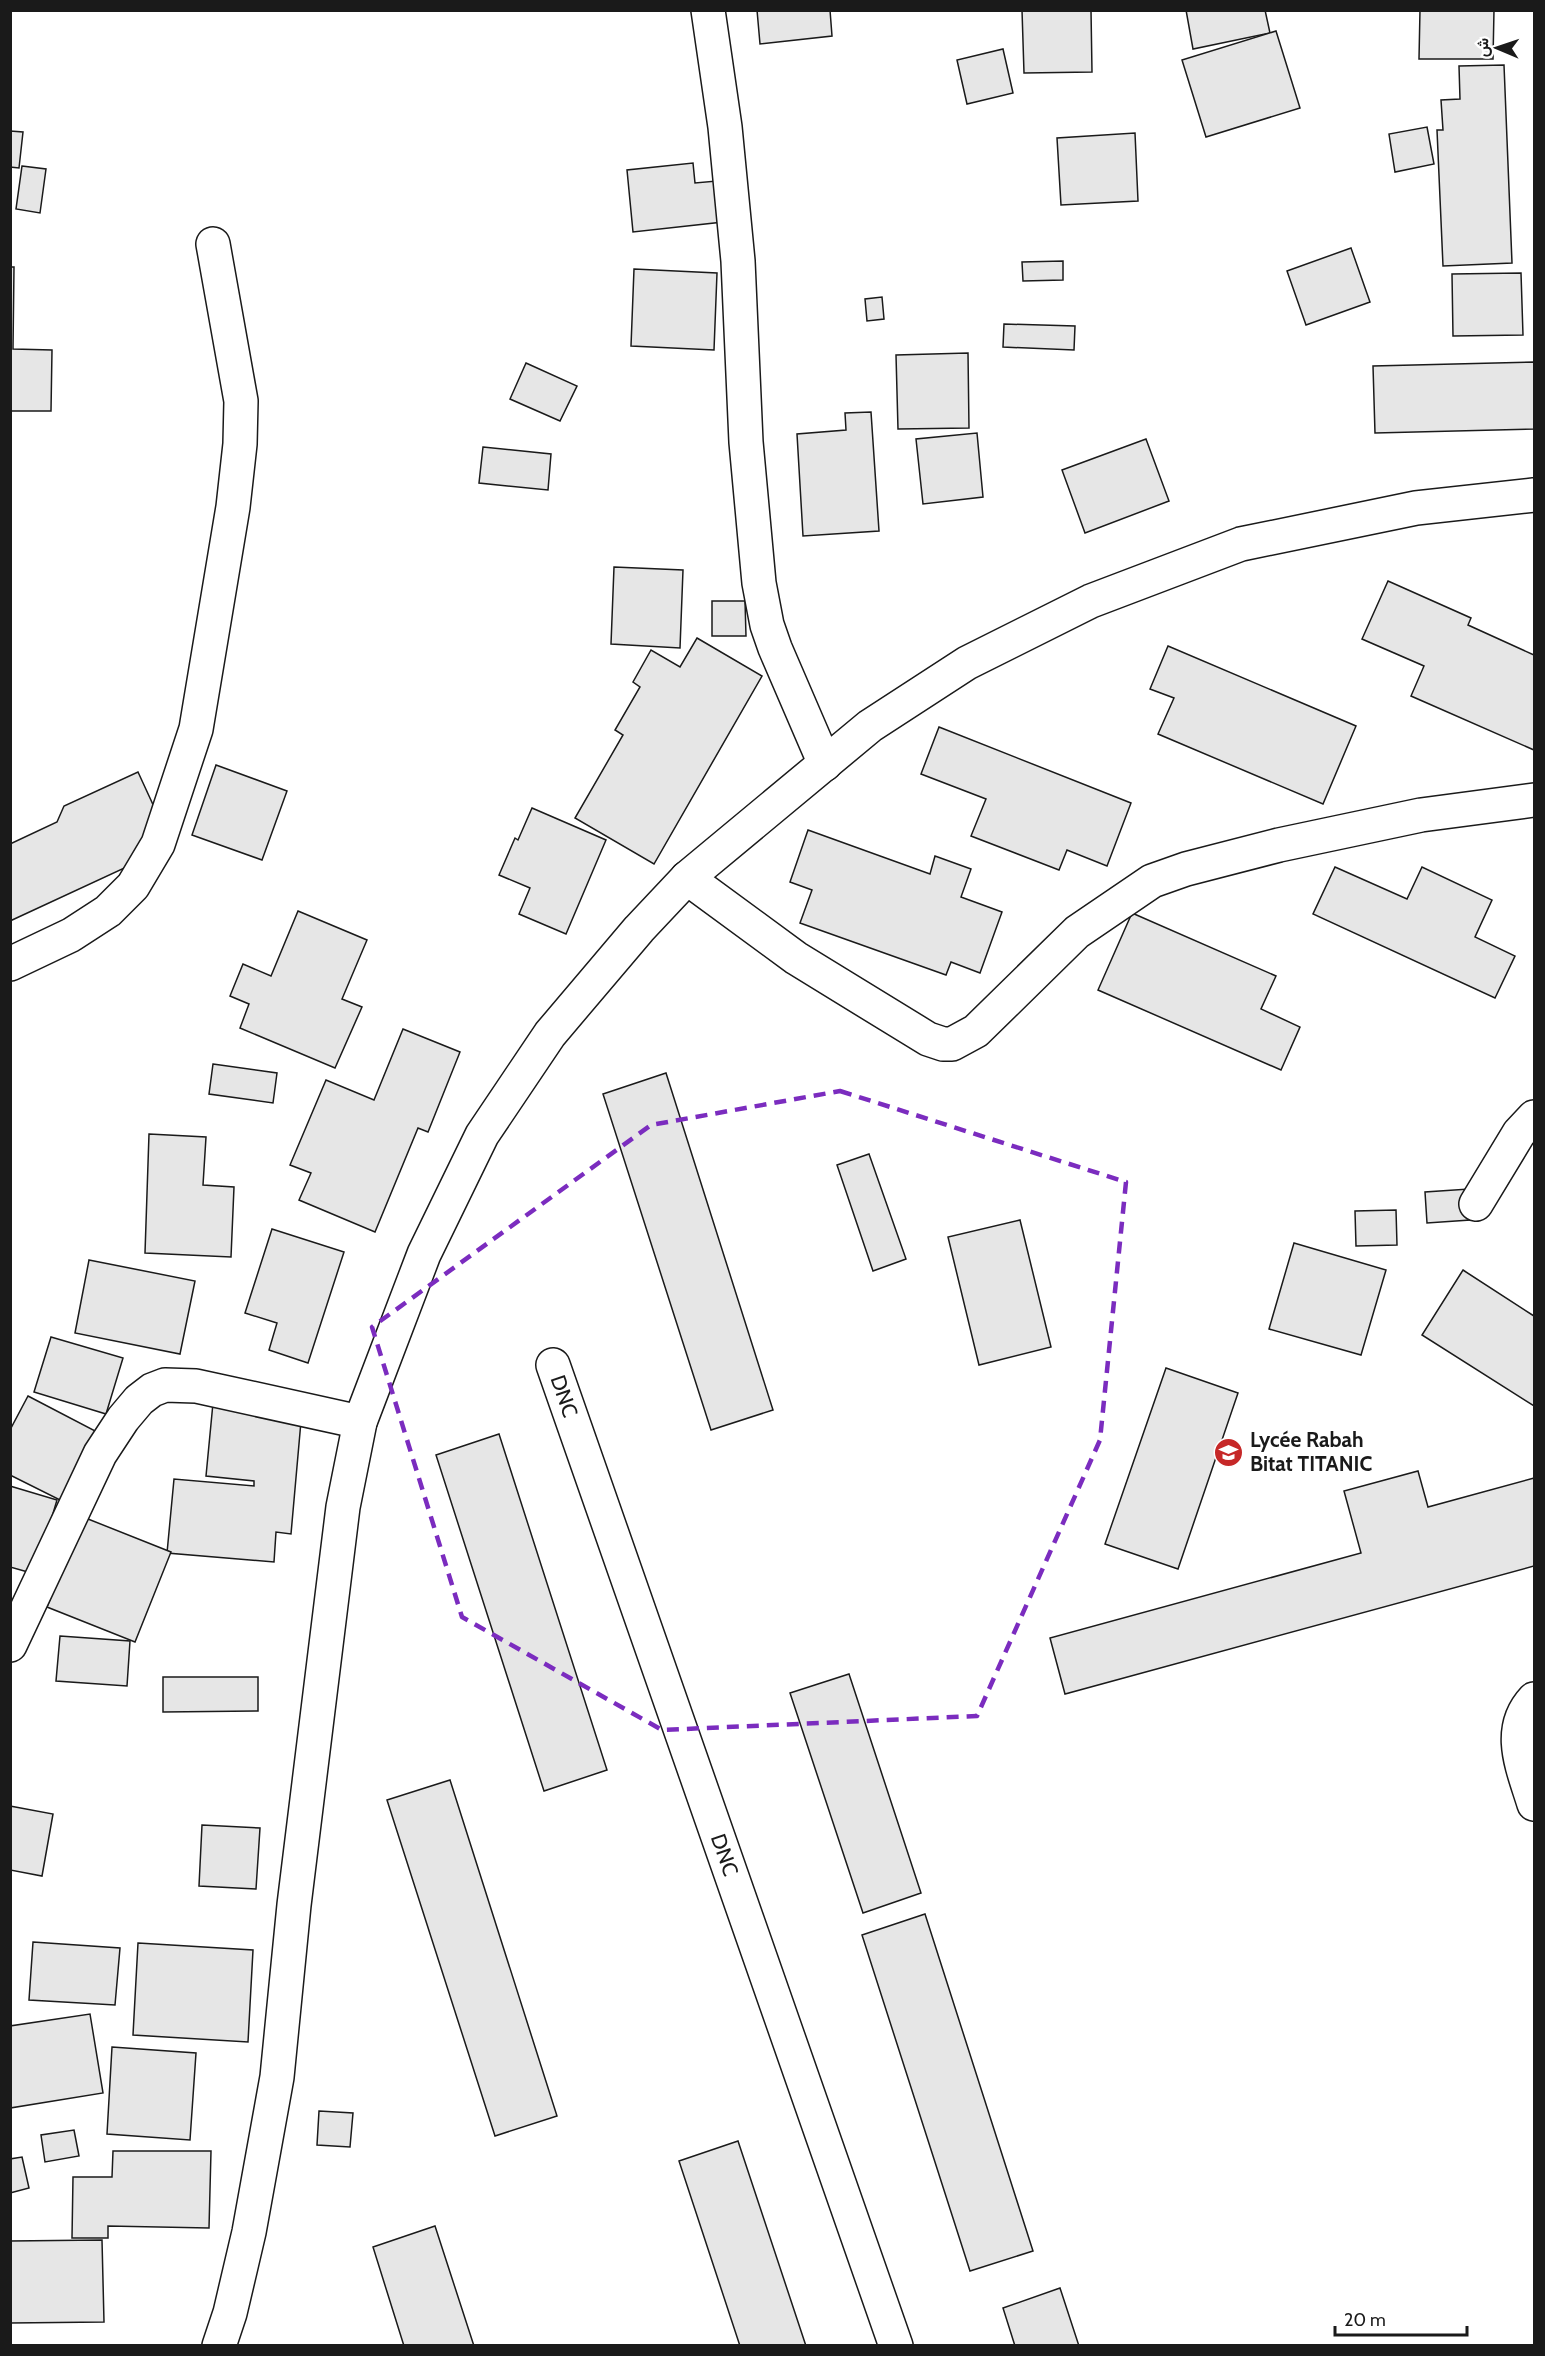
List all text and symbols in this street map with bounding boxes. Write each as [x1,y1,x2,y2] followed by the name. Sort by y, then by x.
[1467,18,1527,78] north arrow
[1473,38,1492,57] text: ش
[545,1372,583,1420] street label: DNC
[1250,1427,1372,1476] place label: Lycée Rabah Bitat TITANIC
[1213,1436,1245,1468] school or university icon: Lycée Rabah Bitat TITANIC
[706,1830,744,1879] street label: DNC
[1335,2299,1467,2337] scale bar
[1344,2309,1386,2331] text: 20 m

